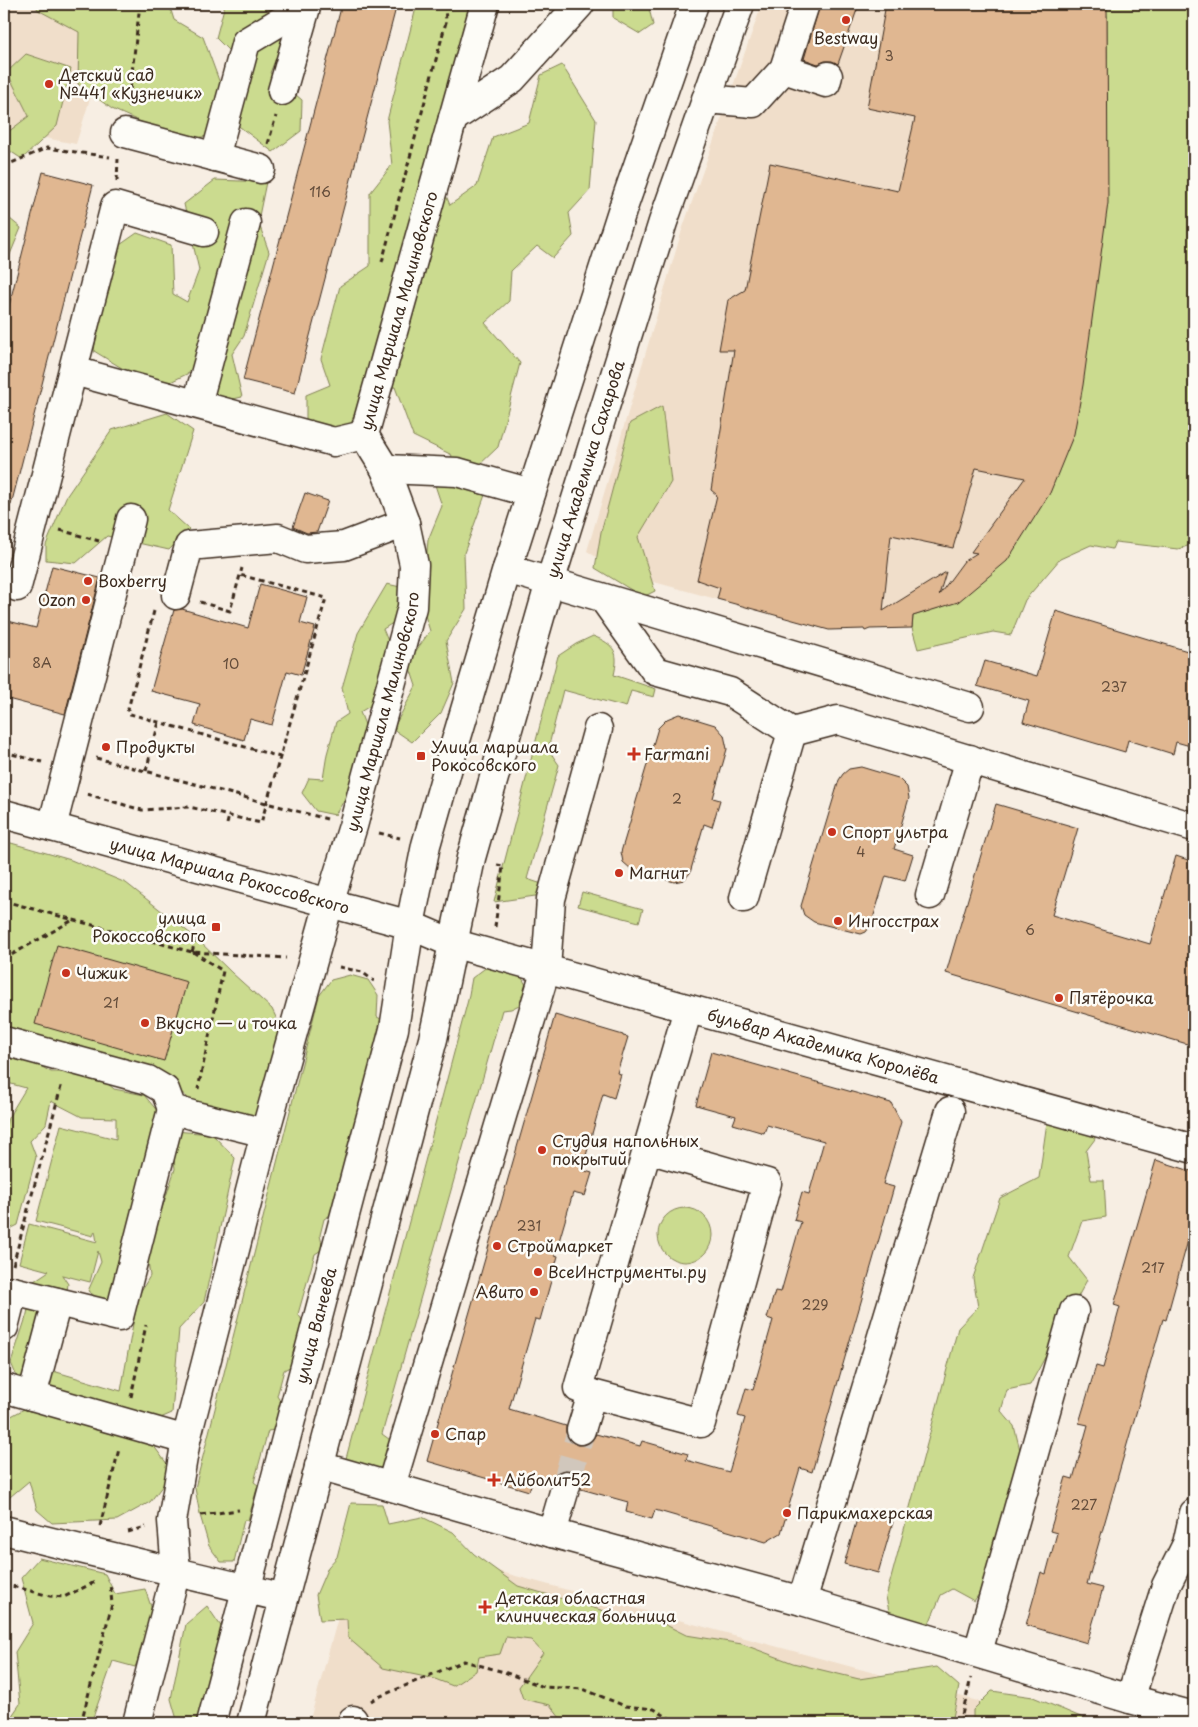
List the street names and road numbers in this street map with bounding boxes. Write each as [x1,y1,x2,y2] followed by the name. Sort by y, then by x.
[353,188,443,433] street label: улица Маршала Малиновского
[539,357,630,581] street label: улица Академика Сахарова
[339,591,424,834] street label: улица Маршала Малиновского
[108,831,352,919] street label: улица Маршала Рокоссовского
[705,1002,942,1089] street label: бульвар Академика Королёва
[288,1265,342,1386] street label: улица Ванеева

